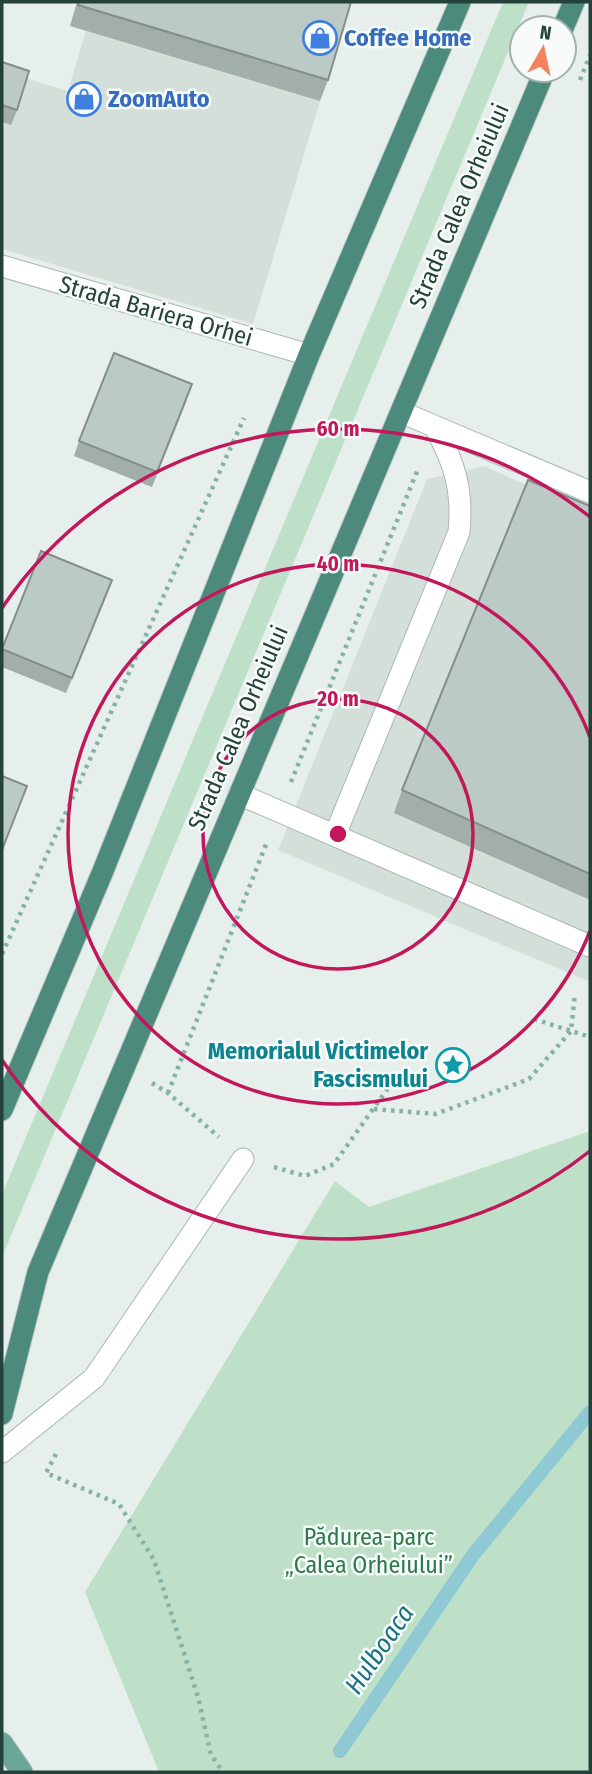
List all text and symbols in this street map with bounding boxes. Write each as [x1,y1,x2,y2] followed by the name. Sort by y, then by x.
[508,14,578,84] north arrow
[301,19,339,57] shop icon: Coffee Home
[538,20,553,45] text: N
[344,24,472,52] place label: Coffee Home
[65,80,103,118] shop icon: ZoomAuto
[108,85,210,113] place label: ZoomAuto
[403,99,515,313] street label: Strada Calea Orheiului
[56,270,256,352] street label: Strada Bariera Orhei
[317,416,359,442] text: 60 m
[317,551,359,577] text: 40 m
[182,621,294,835] street label: Strada Calea Orheiului
[316,686,359,712] text: 20 m
[326,822,350,846] centre of rings
[208,1037,428,1093] place label: Memorialul Victimelor Fascismului
[434,1046,472,1084] place icon: Memorialul Victimelor Fascismului
[285,1523,453,1579] park label: Pădurea-parc „Calea Orheiului”
[338,1599,420,1700] water label: Hulboaca

